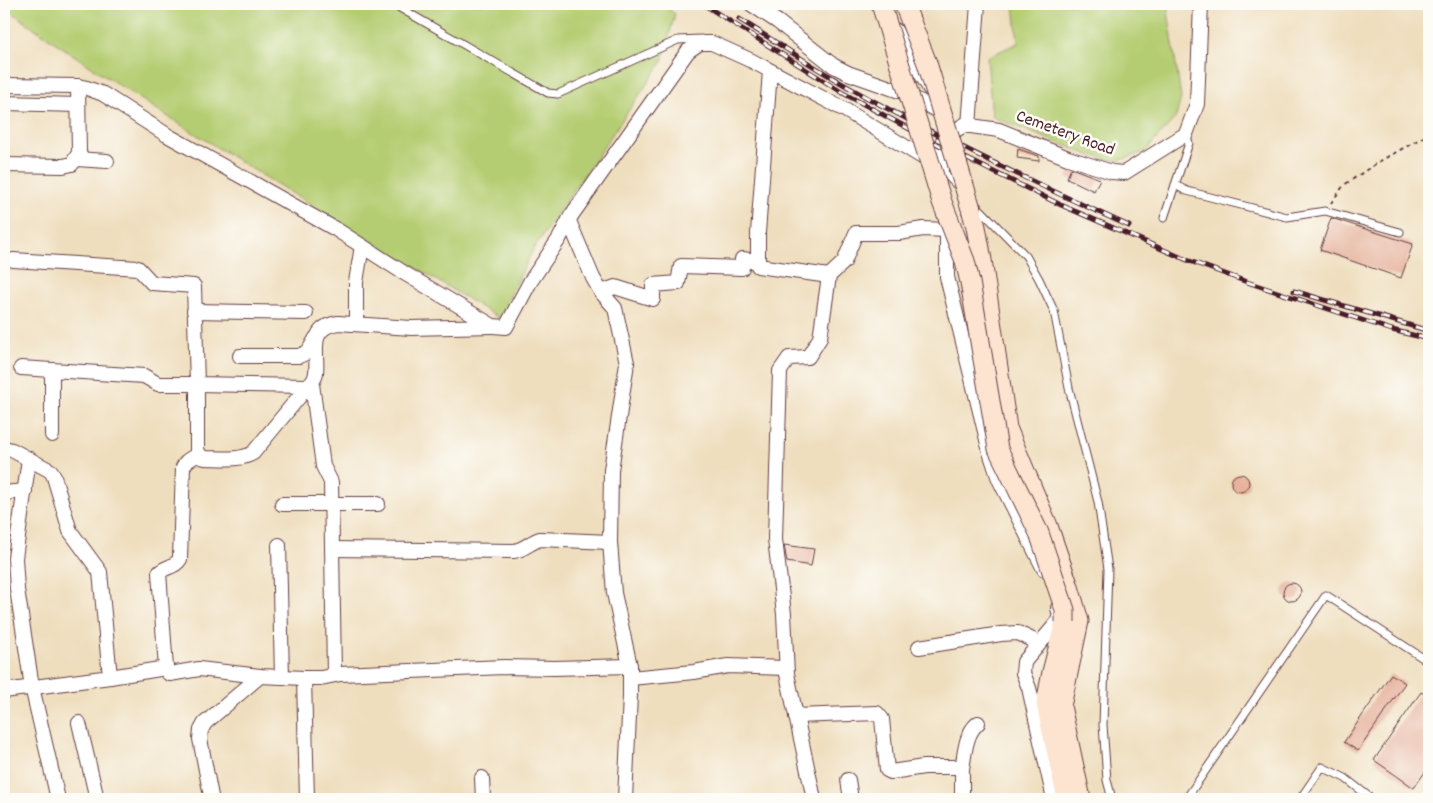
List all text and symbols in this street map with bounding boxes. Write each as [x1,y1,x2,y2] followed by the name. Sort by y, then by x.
[1012,105,1118,163] street label: Cemetery Road

